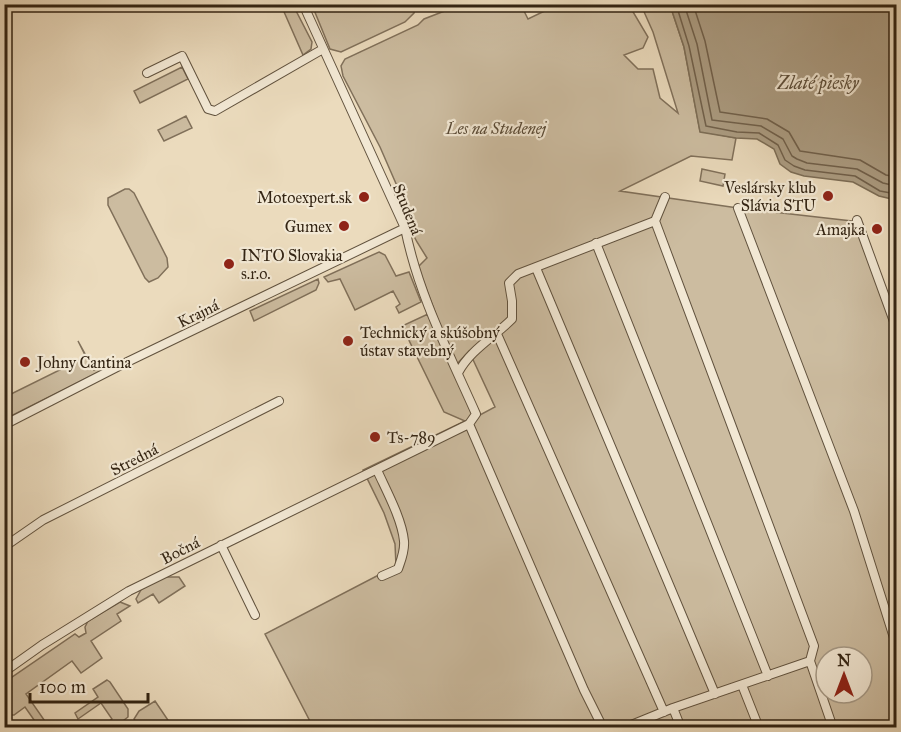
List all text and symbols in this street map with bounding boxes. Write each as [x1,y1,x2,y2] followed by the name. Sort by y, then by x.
[776,72,860,95] water label: Zlaté piesky
[445,119,548,139] park label: Les na Studenej
[723,178,816,215] place label: Veslársky klub Slávia STU
[389,181,426,238] street label: Studená
[257,188,353,207] place label: Motoexpert.sk
[821,189,835,203] marker: Veslársky klub Slávia STU
[357,190,371,204] marker: Motoexpert.sk
[285,217,332,236] place label: Gumex
[337,219,351,233] marker: Gumex
[815,220,865,239] place label: Amajka
[870,222,884,236] marker: Amajka
[241,246,343,283] place label: INTO Slovakia s.r.o.
[222,257,236,271] marker: INTO Slovakia s.r.o.
[175,295,222,332] street label: Krajná
[360,323,500,360] place label: Technický a skúšobný ústav stavebný
[341,334,355,348] marker: Technický a skúšobný ústav stavebný
[35,353,131,373] place label: Johny Cantina
[18,355,32,369] marker: Johny Cantina
[387,428,436,447] place label: Ts-789
[368,430,382,444] marker: Ts-789
[107,439,161,479] street label: Stredná
[158,533,203,568] street label: Bočná
[814,645,874,705] north arrow
[837,651,851,670] text: N
[30,666,148,704] scale bar
[39,676,86,698] text: 100 m

